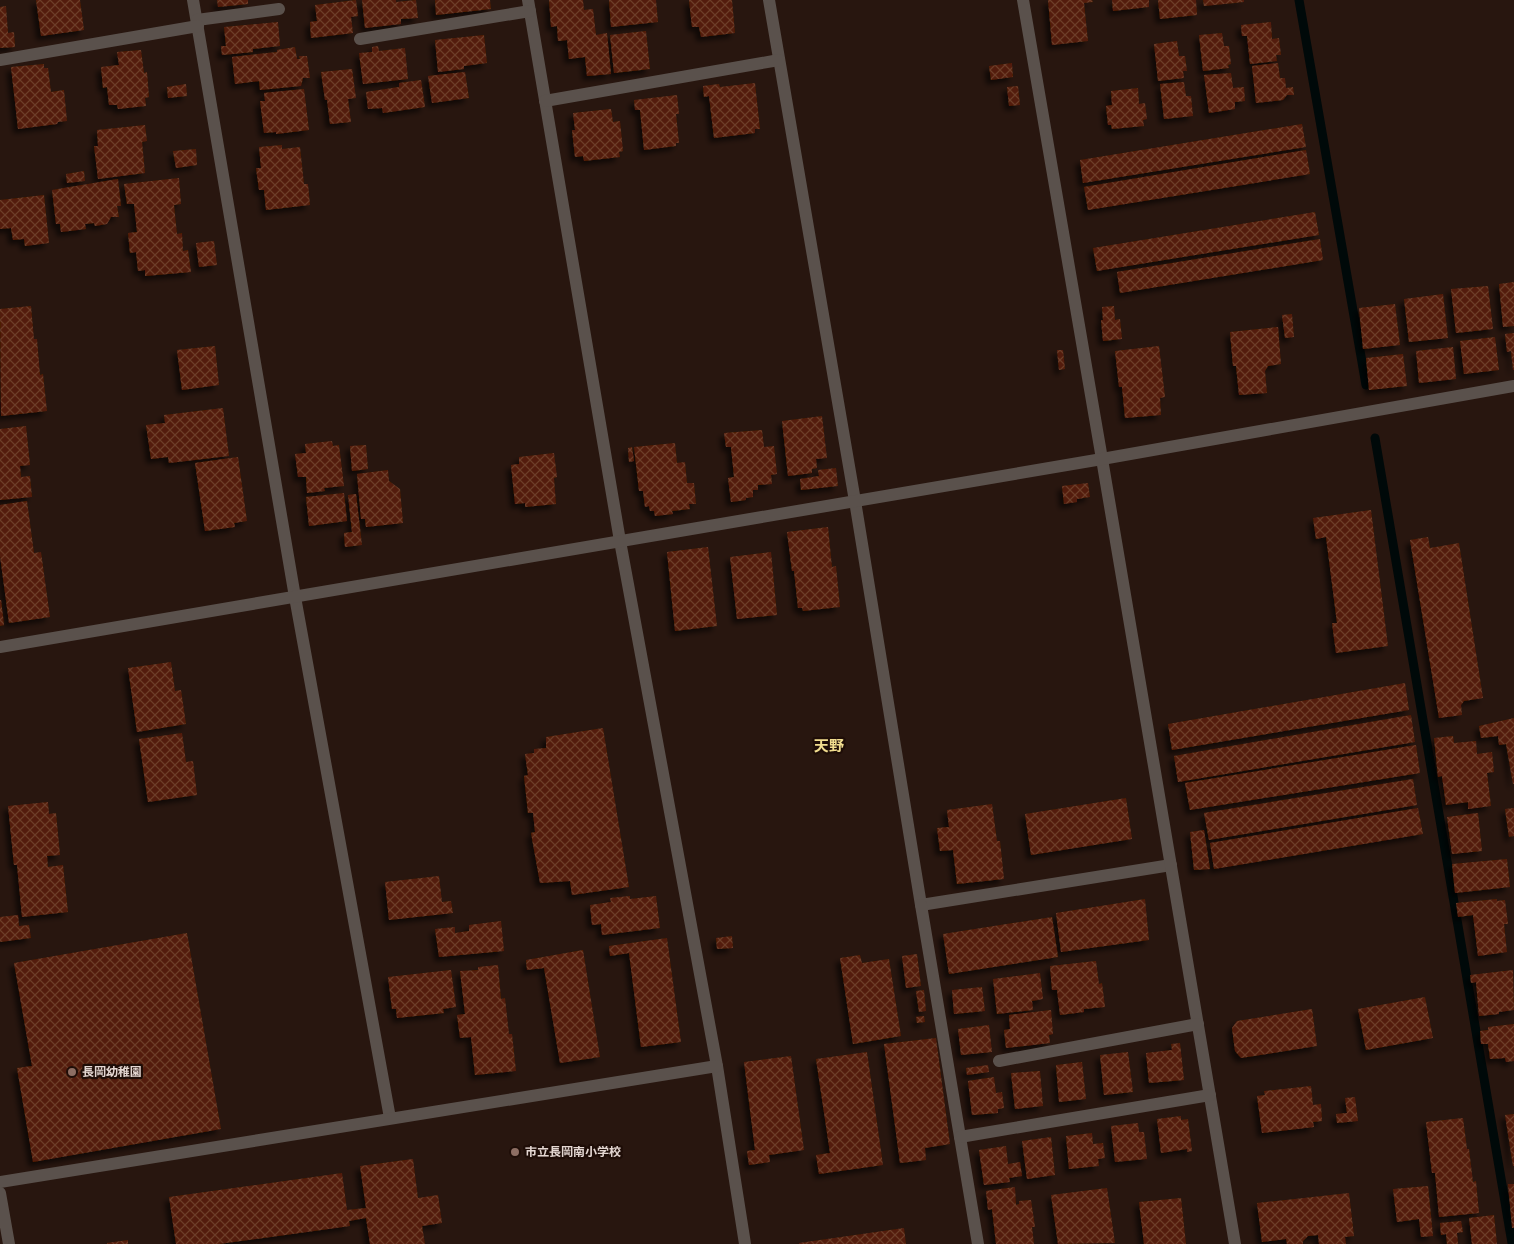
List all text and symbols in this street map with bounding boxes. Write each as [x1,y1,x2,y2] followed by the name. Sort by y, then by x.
[814,737,844,755] district label: 天野
[82,1065,142,1079] place label: 長岡幼稚園
[66,1066,78,1078] marker: 長岡幼稚園
[525,1145,621,1159] place label: 市立長岡南小学校
[509,1146,521,1158] marker: 市立長岡南小学校

